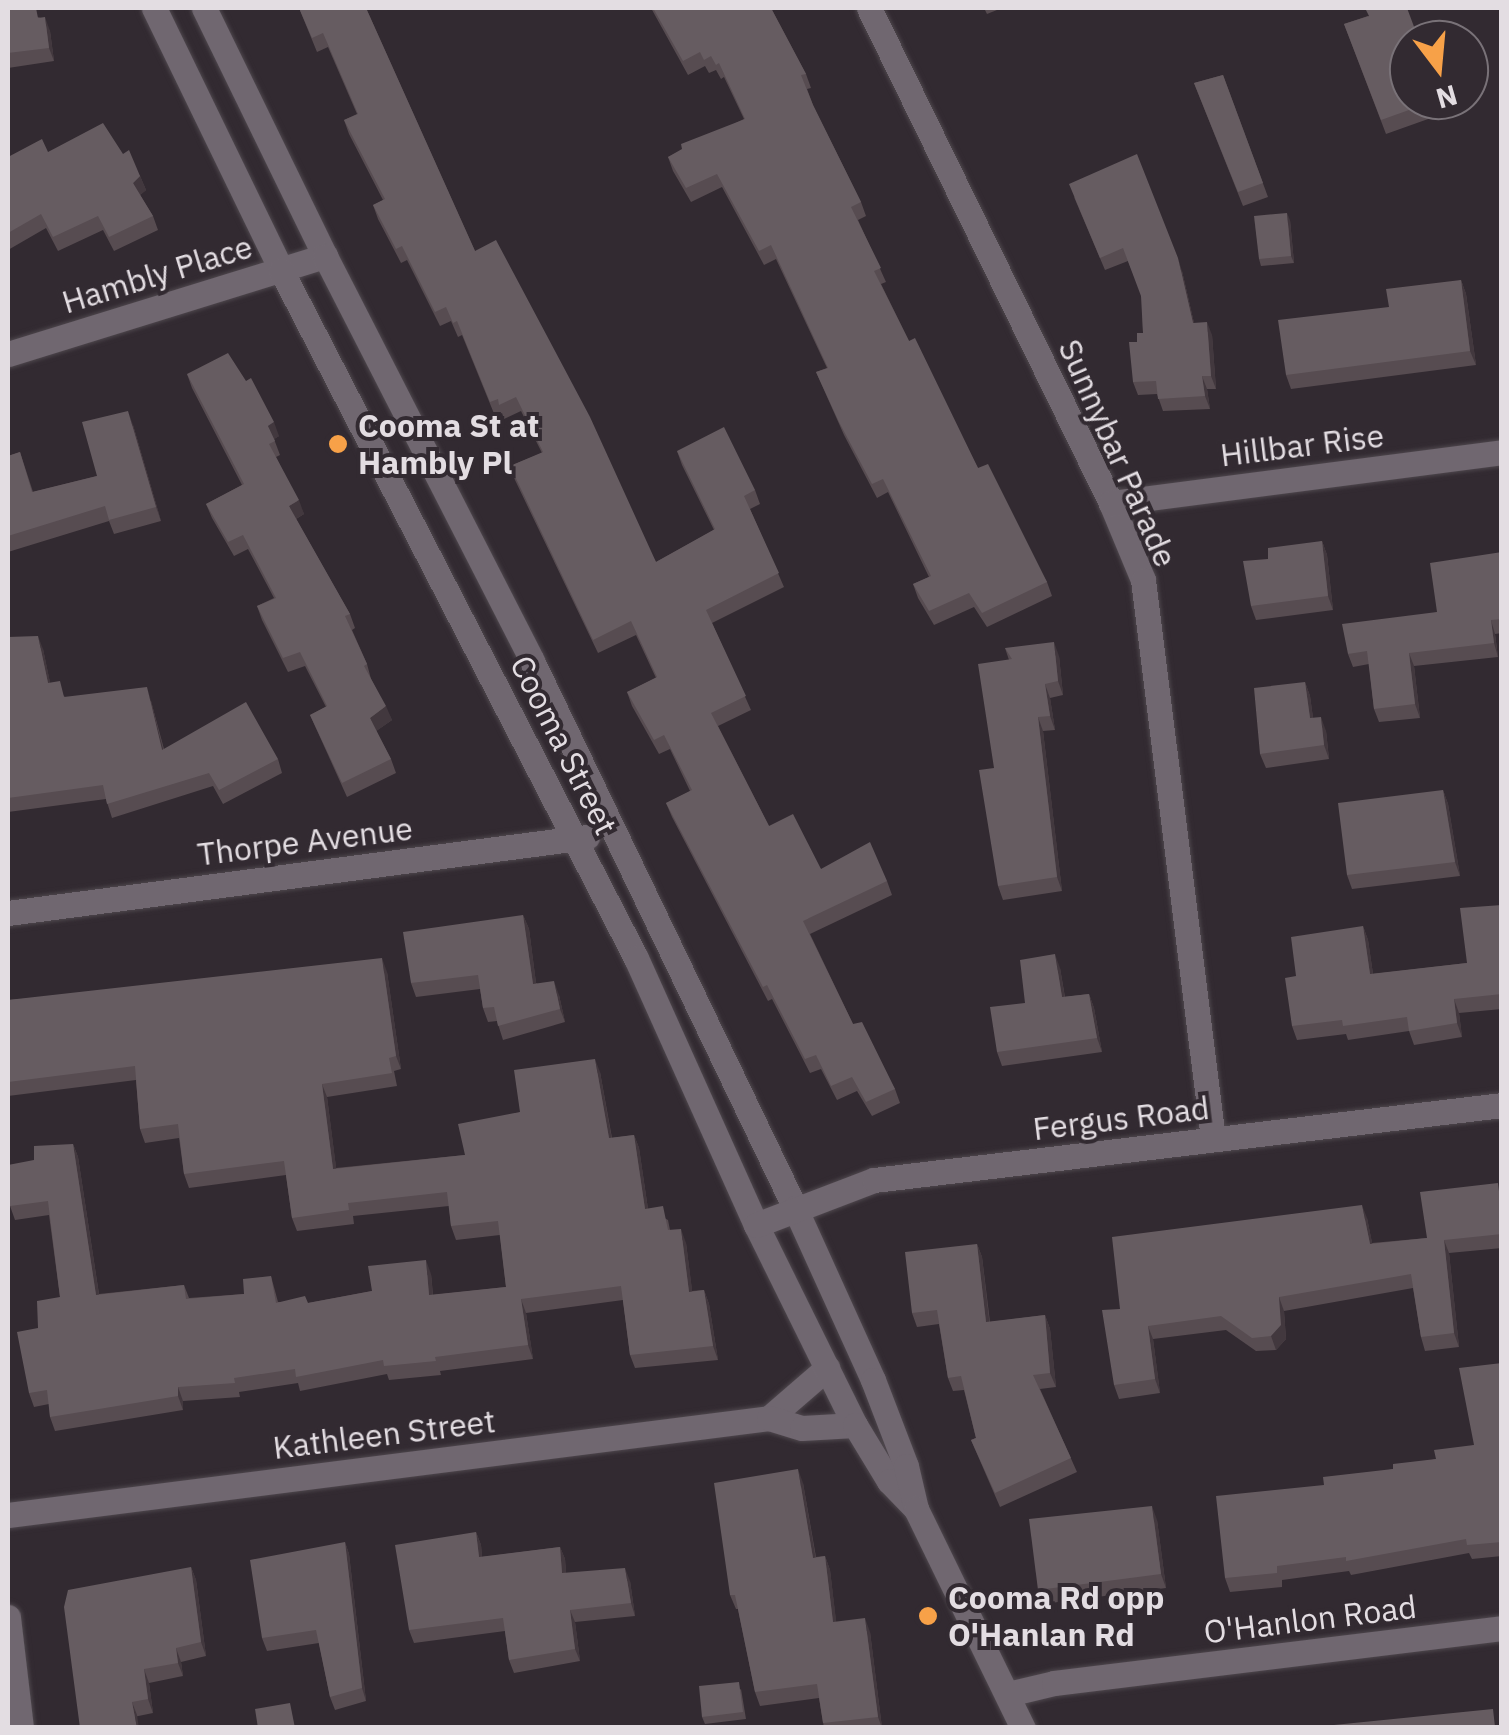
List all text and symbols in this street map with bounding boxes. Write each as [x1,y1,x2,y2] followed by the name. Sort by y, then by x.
[1389,20,1489,120] north arrow
[1432,77,1462,118] text: N
[57,227,257,321] street label: Hambly Place
[1051,333,1185,573] street label: Sunnybar Parade
[358,407,539,482] place label: Cooma St at Hambly Pl
[1218,416,1386,474] street label: Hillbar Rise
[327,433,349,455] marker: Cooma St at Hambly Pl
[502,649,626,841] street label: Cooma Street
[195,809,415,873] street label: Thorpe Avenue
[1031,1088,1211,1148] street label: Fergus Road
[271,1401,497,1467] street label: Kathleen Street
[948,1579,1164,1654] place label: Cooma Rd opp O'Hanlan Rd
[1202,1587,1418,1651] street label: O'Hanlon Road
[917,1605,939,1627] marker: Cooma Rd opp O'Hanlan Rd

